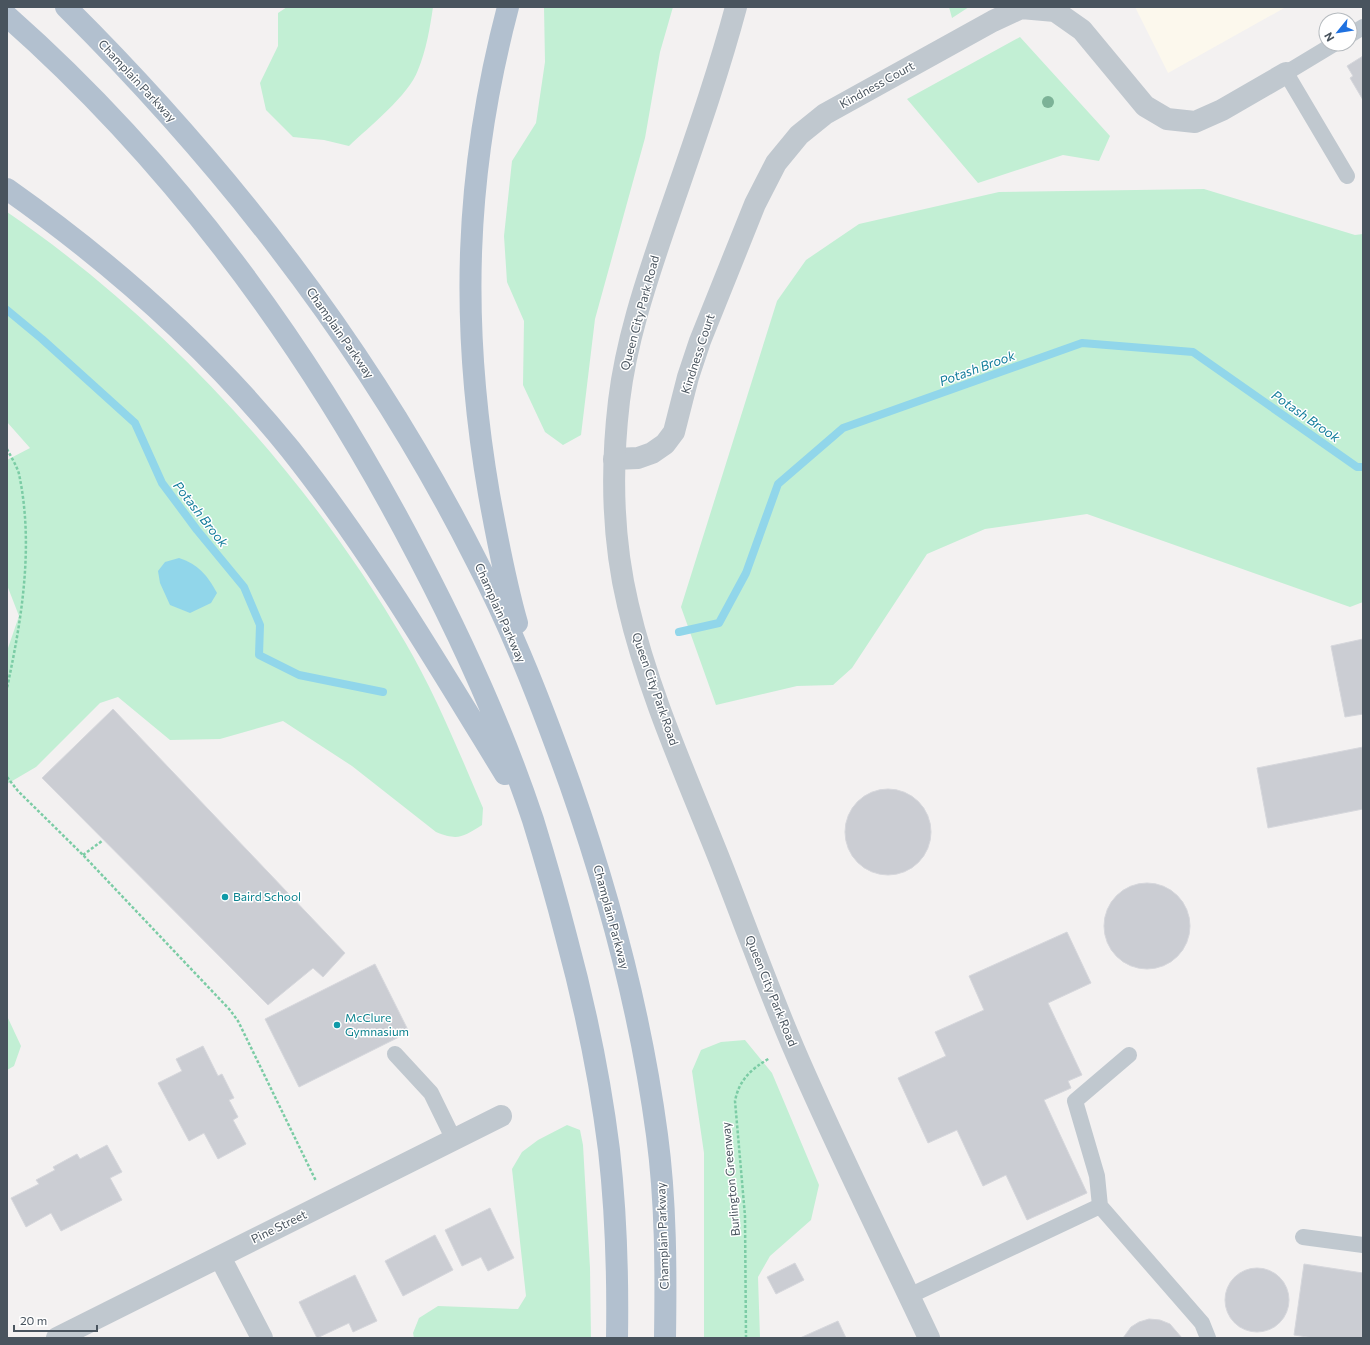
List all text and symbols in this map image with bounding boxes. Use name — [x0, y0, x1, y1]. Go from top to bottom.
north arrow — [1318, 12, 1358, 52]
text: N — [1321, 30, 1337, 44]
street label: Champlain Parkway — [96, 36, 179, 124]
street label: Kindness Court — [837, 58, 916, 110]
street label: Queen City Park Road — [617, 254, 661, 372]
street label: Champlain Parkway — [304, 284, 377, 380]
street label: Kindness Court — [678, 312, 717, 395]
water label: Potash Brook — [937, 347, 1018, 389]
water label: Potash Brook — [1269, 387, 1344, 446]
water label: Potash Brook — [170, 478, 232, 551]
street label: Champlain Parkway — [473, 561, 529, 665]
street label: Queen City Park Road — [630, 630, 682, 747]
street label: Champlain Parkway — [591, 863, 633, 970]
place label: Baird School — [233, 889, 301, 903]
marker: Baird School — [220, 892, 230, 902]
street label: Queen City Park Road — [743, 933, 801, 1048]
place label: McClure Gymnasium — [345, 1010, 409, 1038]
marker: McClure Gymnasium — [332, 1020, 342, 1030]
street label: Burlington Greenway — [718, 1121, 742, 1237]
street label: Champlain Parkway — [653, 1182, 671, 1290]
street label: Pine Street — [249, 1207, 309, 1246]
scale bar — [14, 1307, 97, 1333]
text: 20 m — [20, 1313, 47, 1327]

